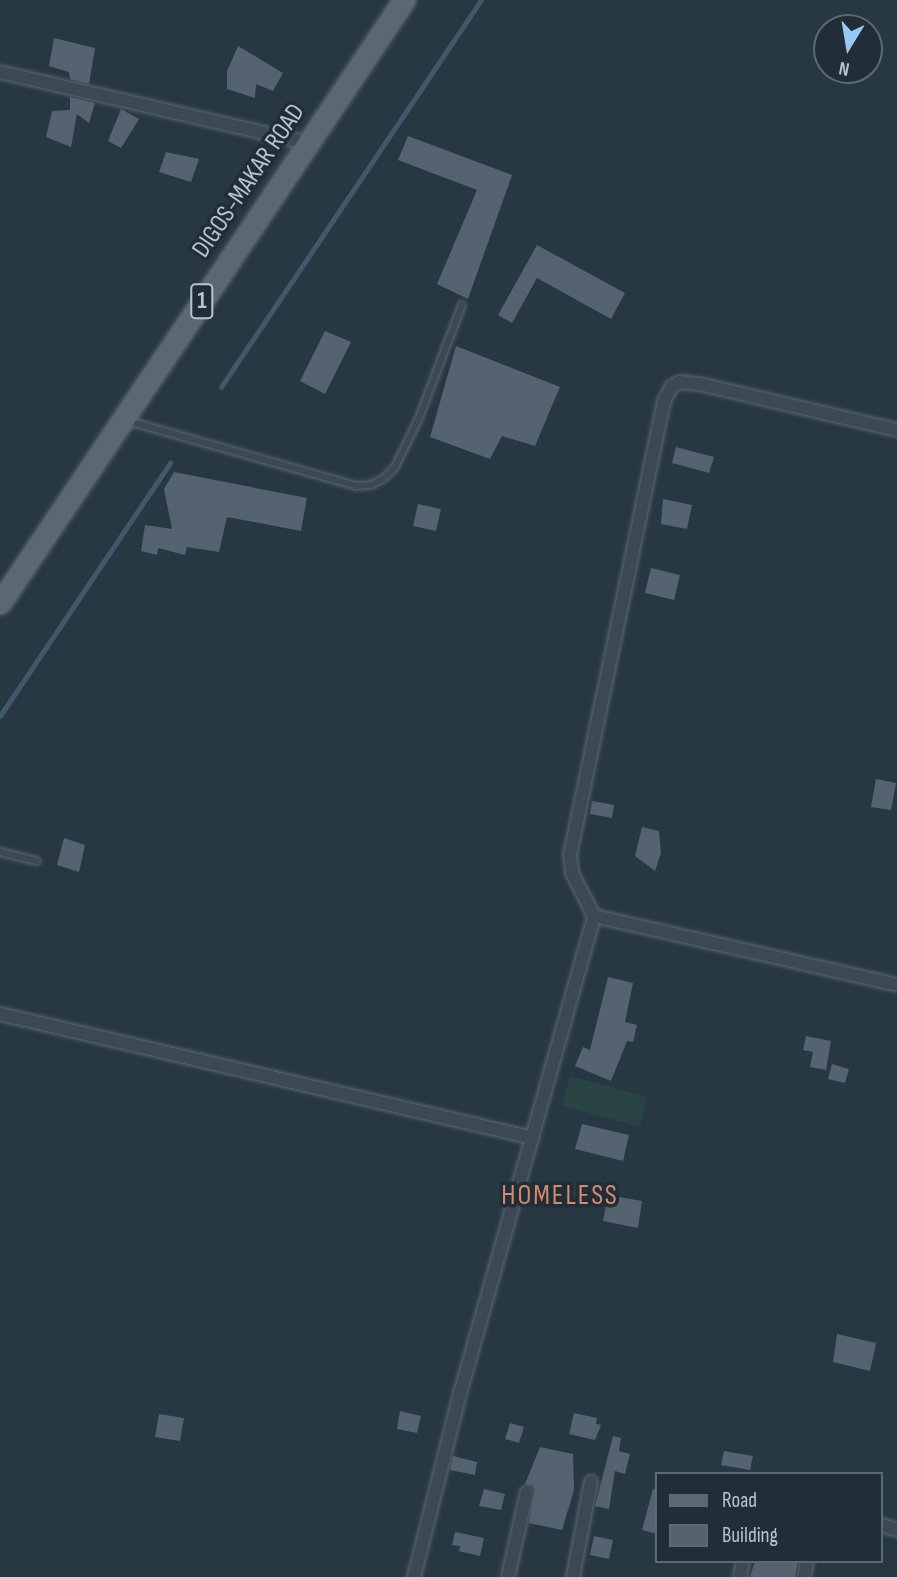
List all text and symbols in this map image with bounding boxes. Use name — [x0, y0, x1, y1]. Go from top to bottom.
north arrow — [813, 14, 883, 84]
text: N — [837, 56, 851, 80]
street label: DIGOS-MAKAR ROAD — [186, 98, 312, 264]
road number: 1 — [190, 280, 214, 322]
district label: HOMELESS — [502, 1179, 618, 1213]
legend — [656, 1472, 883, 1563]
text: Road — [722, 1488, 757, 1513]
text: Building — [722, 1523, 778, 1548]

